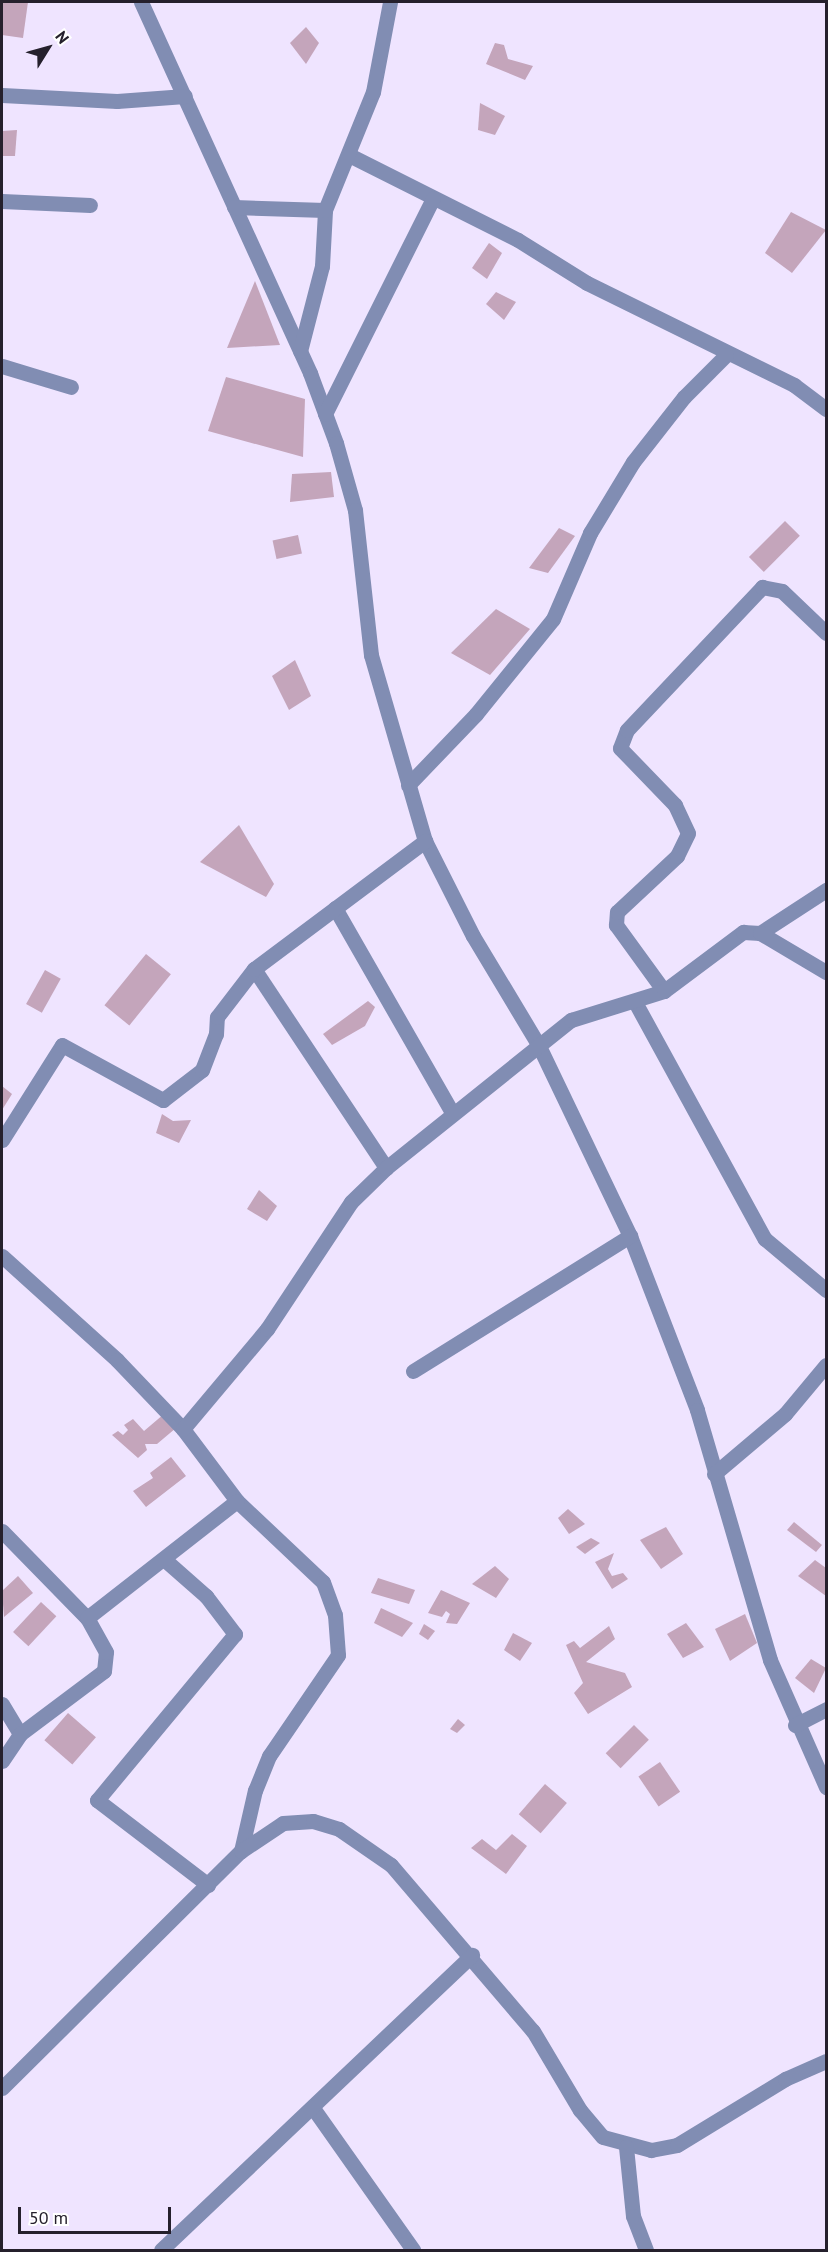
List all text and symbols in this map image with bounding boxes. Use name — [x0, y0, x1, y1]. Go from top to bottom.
north arrow — [18, 18, 78, 78]
text: N — [51, 27, 74, 47]
scale bar — [21, 2195, 174, 2233]
text: 50 m — [29, 2206, 68, 2229]

